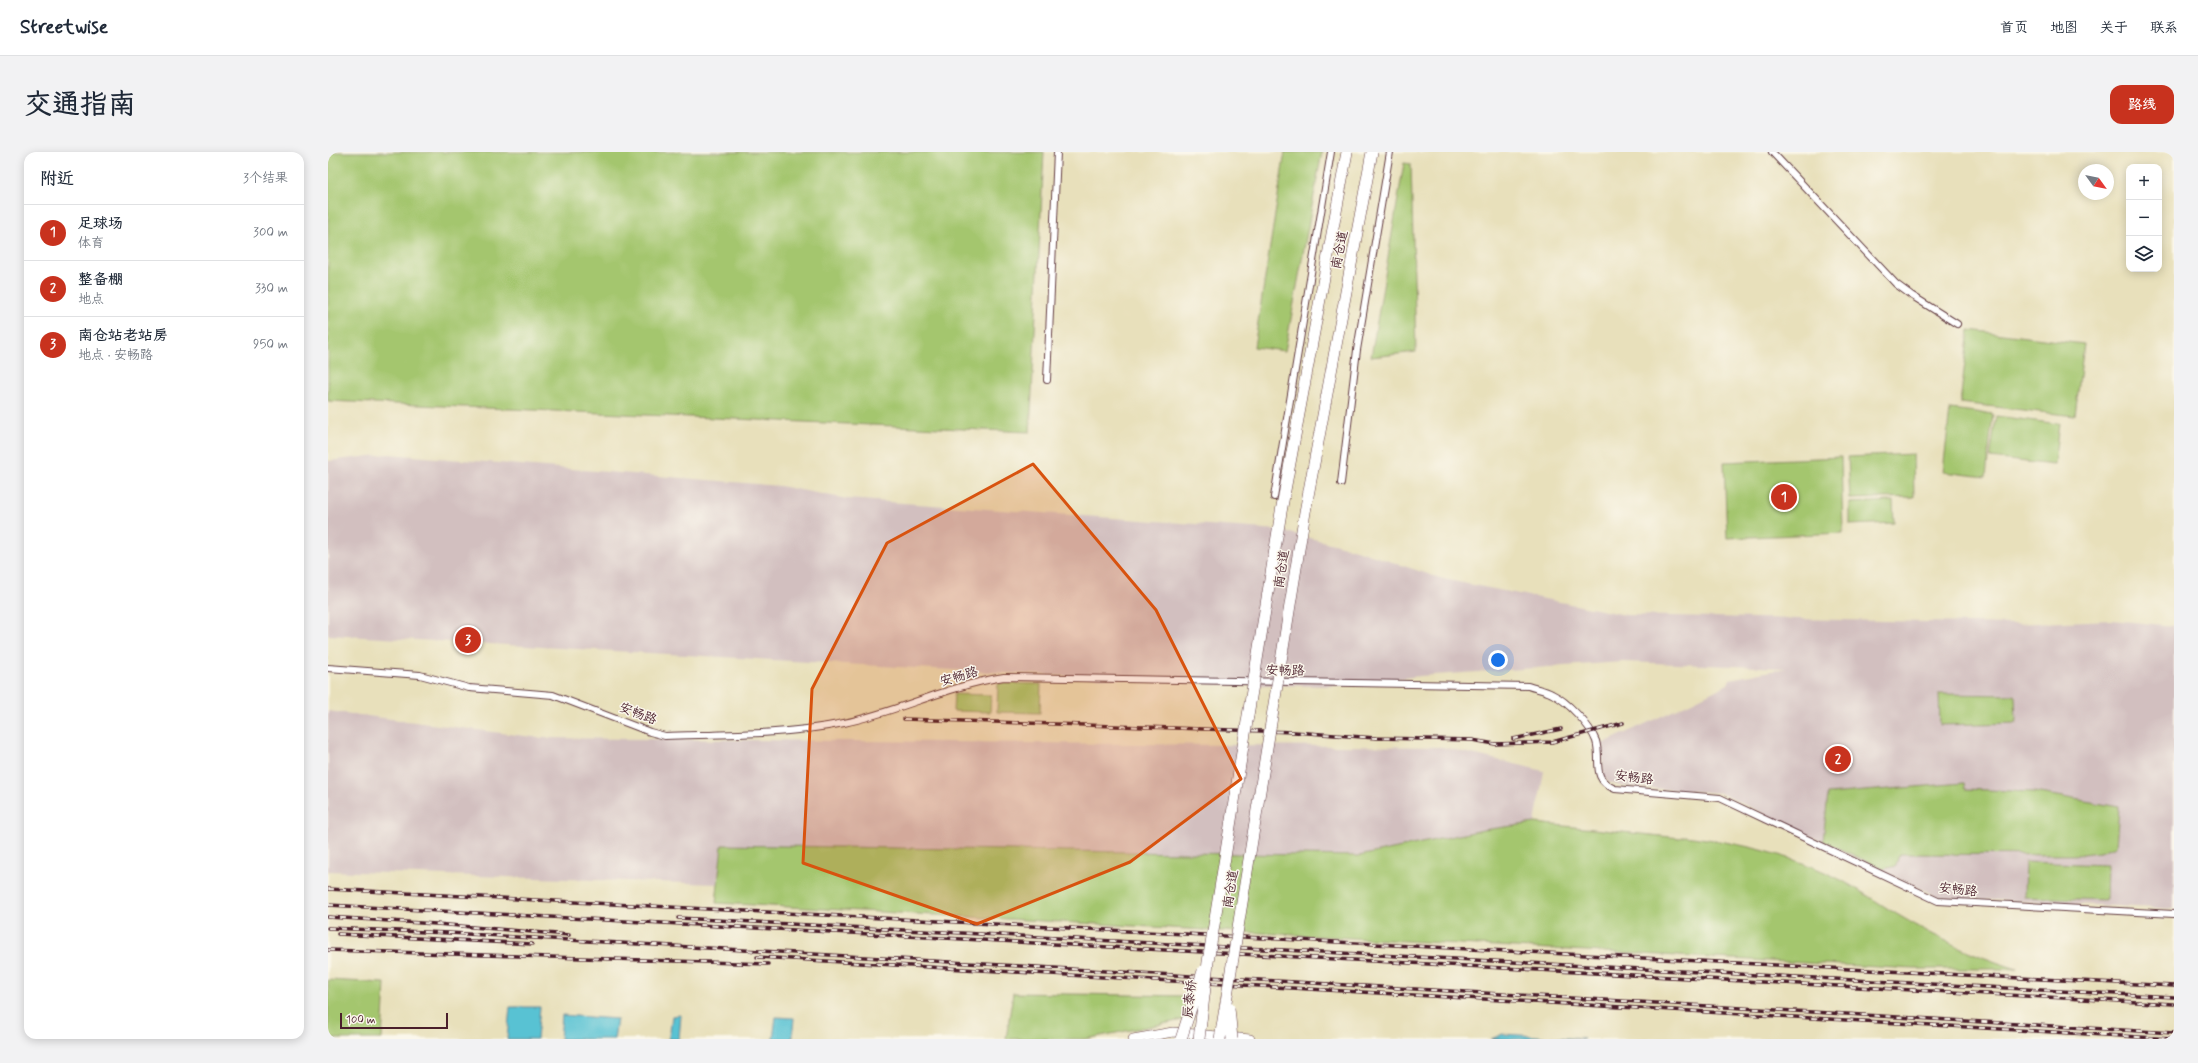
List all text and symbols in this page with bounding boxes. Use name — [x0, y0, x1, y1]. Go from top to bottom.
text: Streetwise — [20, 15, 108, 40]
text: 首页 — [2000, 19, 2028, 37]
text: 地图 — [2050, 19, 2078, 37]
text: 关于 — [2100, 19, 2128, 37]
text: 联系 — [2150, 19, 2178, 37]
button: 路线 — [2110, 85, 2174, 124]
text: 交通指南 — [24, 87, 136, 124]
north arrow — [2078, 164, 2114, 200]
map controls — [2126, 164, 2162, 272]
button: + — [2126, 164, 2162, 200]
text: 附近 — [40, 168, 74, 190]
text: 3个结果 — [243, 170, 288, 187]
button: − — [2126, 200, 2162, 236]
text: 足球场 — [78, 214, 123, 234]
text: 1 — [50, 224, 56, 241]
text: 300 m — [253, 224, 288, 241]
street label: 南仓道 — [1328, 229, 1352, 271]
text: 体育 — [78, 235, 104, 252]
button: layers — [2126, 236, 2162, 272]
text: 整备棚 — [78, 270, 123, 290]
text: 2 — [50, 280, 56, 297]
text: 330 m — [255, 280, 288, 297]
text: 地点 — [78, 291, 104, 308]
text: 南仓站老站房 — [78, 326, 168, 346]
text: 3 — [50, 336, 56, 353]
text: 950 m — [253, 336, 288, 353]
text: 地点 · 安畅路 — [78, 347, 153, 364]
pin: 1 — [1771, 482, 1797, 512]
street label: 南仓道 — [1271, 548, 1293, 590]
pin: 3 — [455, 625, 481, 655]
your location — [1488, 650, 1508, 670]
street label: 安畅路 — [1265, 662, 1305, 680]
street label: 安畅路 — [938, 663, 980, 691]
street label: 安畅路 — [617, 699, 659, 729]
pin: 2 — [1825, 744, 1851, 774]
street label: 安畅路 — [1614, 767, 1654, 789]
street label: 南仓道 — [1220, 868, 1242, 910]
street label: 安畅路 — [1938, 880, 1978, 900]
street label: 辰泰桥 — [1180, 979, 1200, 1019]
scale bar — [340, 1011, 448, 1030]
text: 100 m — [346, 1013, 376, 1027]

